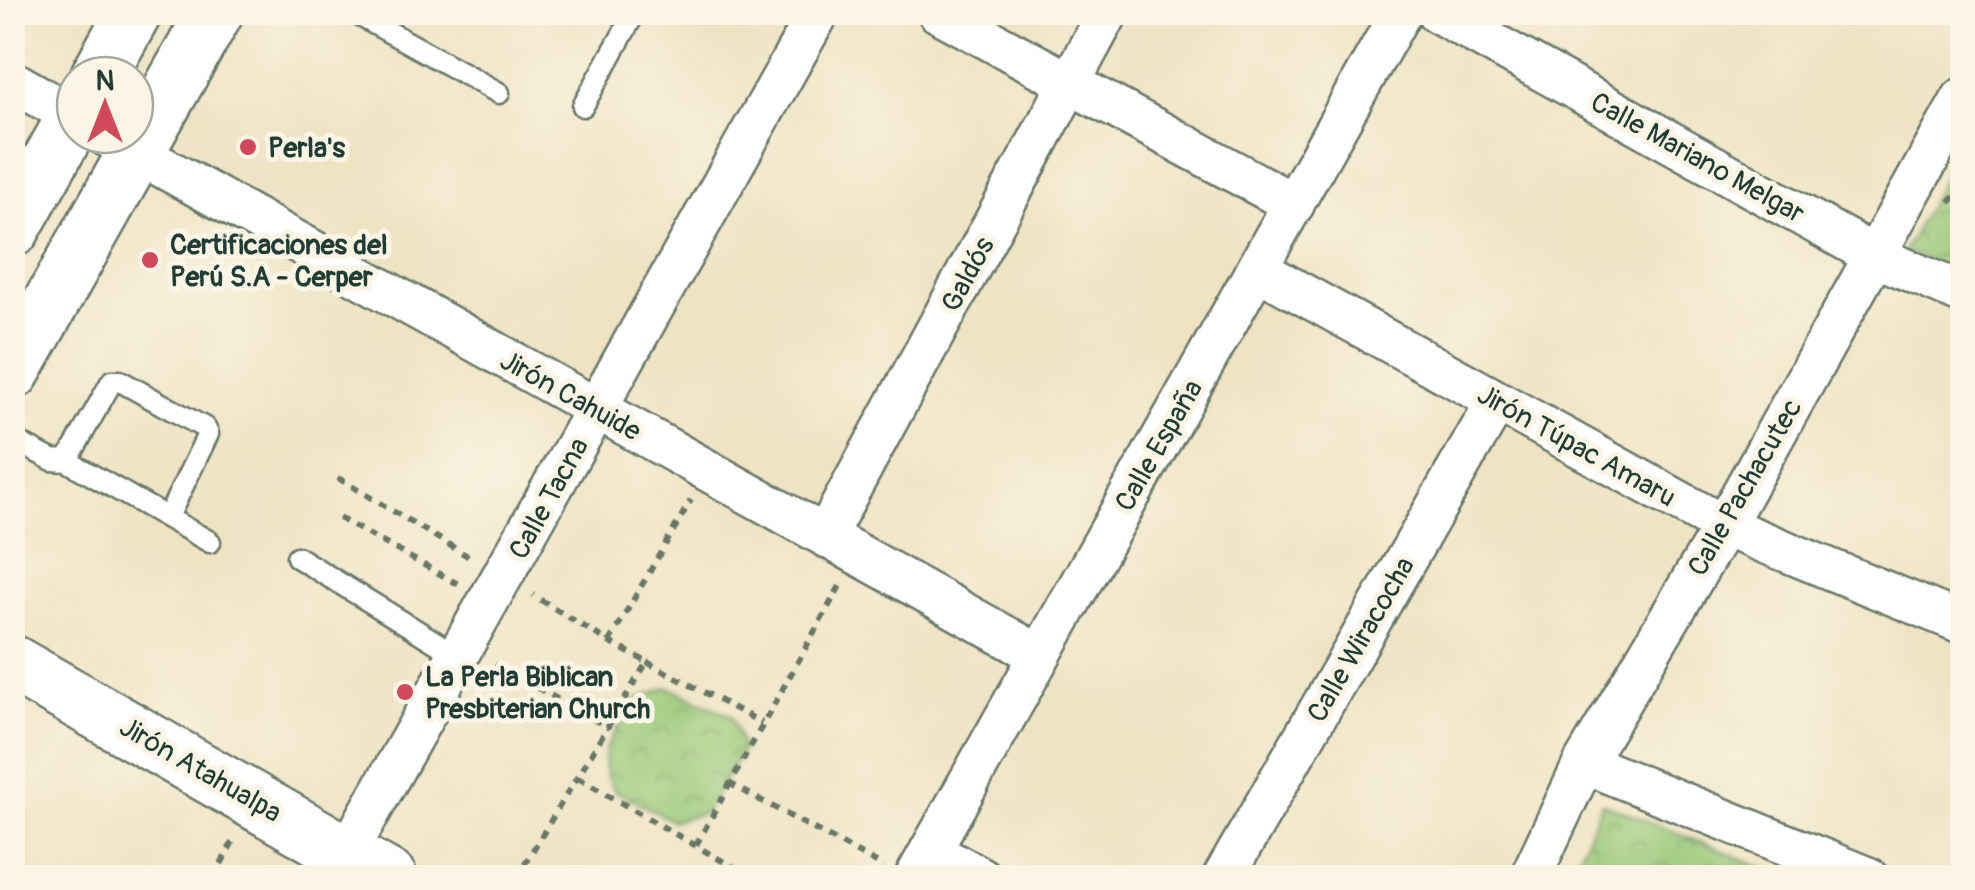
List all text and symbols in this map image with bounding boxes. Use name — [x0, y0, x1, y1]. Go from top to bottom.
north arrow — [55, 55, 155, 155]
text: N — [96, 64, 114, 99]
street label: Calle Mariano Melgar — [1584, 85, 1810, 232]
place label: Perla's — [268, 131, 345, 166]
marker: Perla's — [237, 136, 259, 158]
place label: Certificaciones del Perú S.A - Cerper — [170, 228, 388, 295]
street label: Galdós — [934, 231, 1003, 318]
marker: Certificaciones del Perú S.A - Cerper — [139, 249, 161, 271]
street label: Jirón Cahuide — [494, 343, 647, 450]
street label: Calle España — [1108, 374, 1211, 518]
street label: Jirón Túpac Amaru — [1471, 377, 1682, 515]
street label: Calle Pachacutec — [1680, 393, 1810, 583]
street label: Calle Tacna — [502, 432, 597, 566]
street label: Calle Wiracocha — [1300, 551, 1423, 729]
place label: La Perla Biblican Presbiterian Church — [425, 660, 650, 727]
marker: La Perla Biblican Presbiterian Church — [394, 681, 416, 703]
street label: Jirón Atahualpa — [113, 710, 287, 831]

